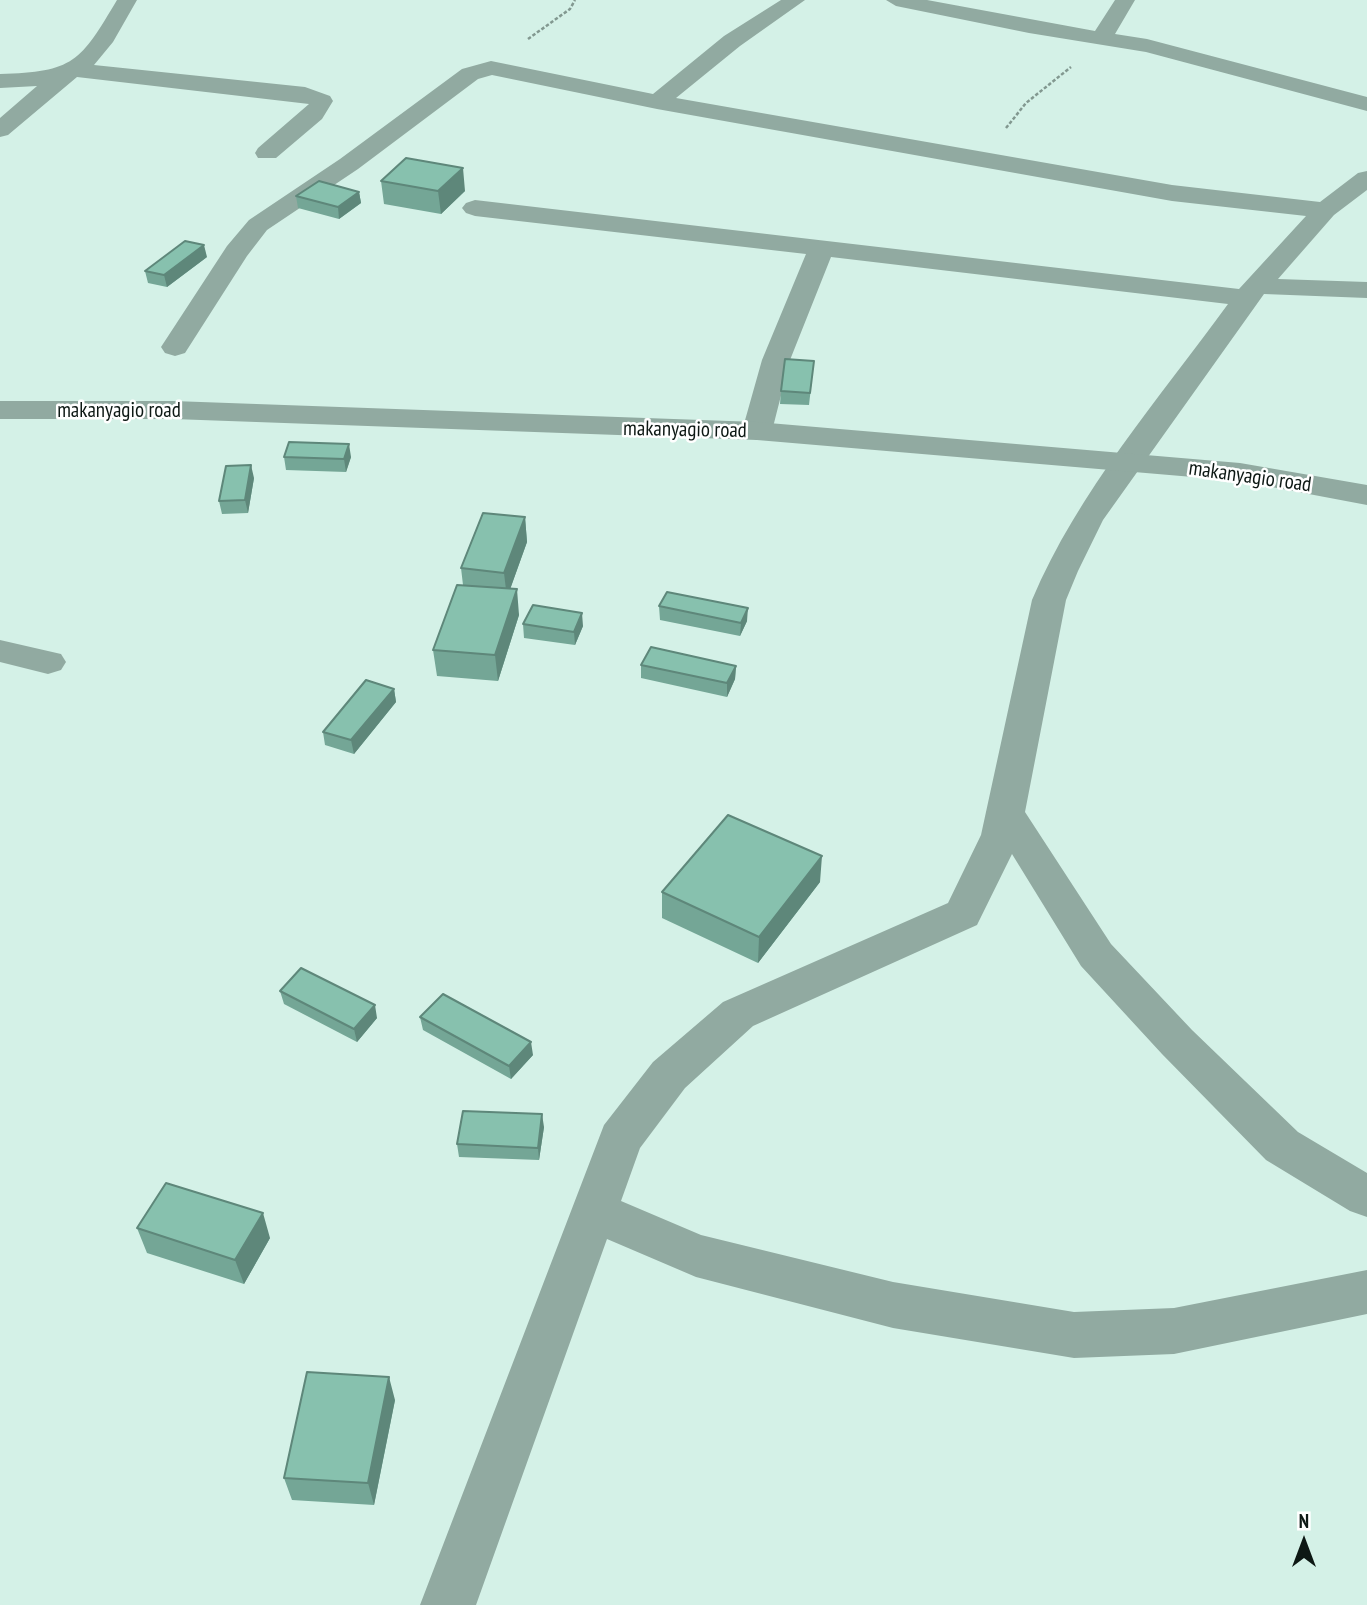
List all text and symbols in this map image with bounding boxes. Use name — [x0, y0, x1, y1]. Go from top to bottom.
street label: makanyagio road — [57, 398, 181, 424]
street label: makanyagio road — [623, 416, 747, 444]
street label: makanyagio road — [1187, 456, 1313, 498]
north arrow — [1269, 1507, 1339, 1577]
text: N — [1299, 1509, 1309, 1533]

